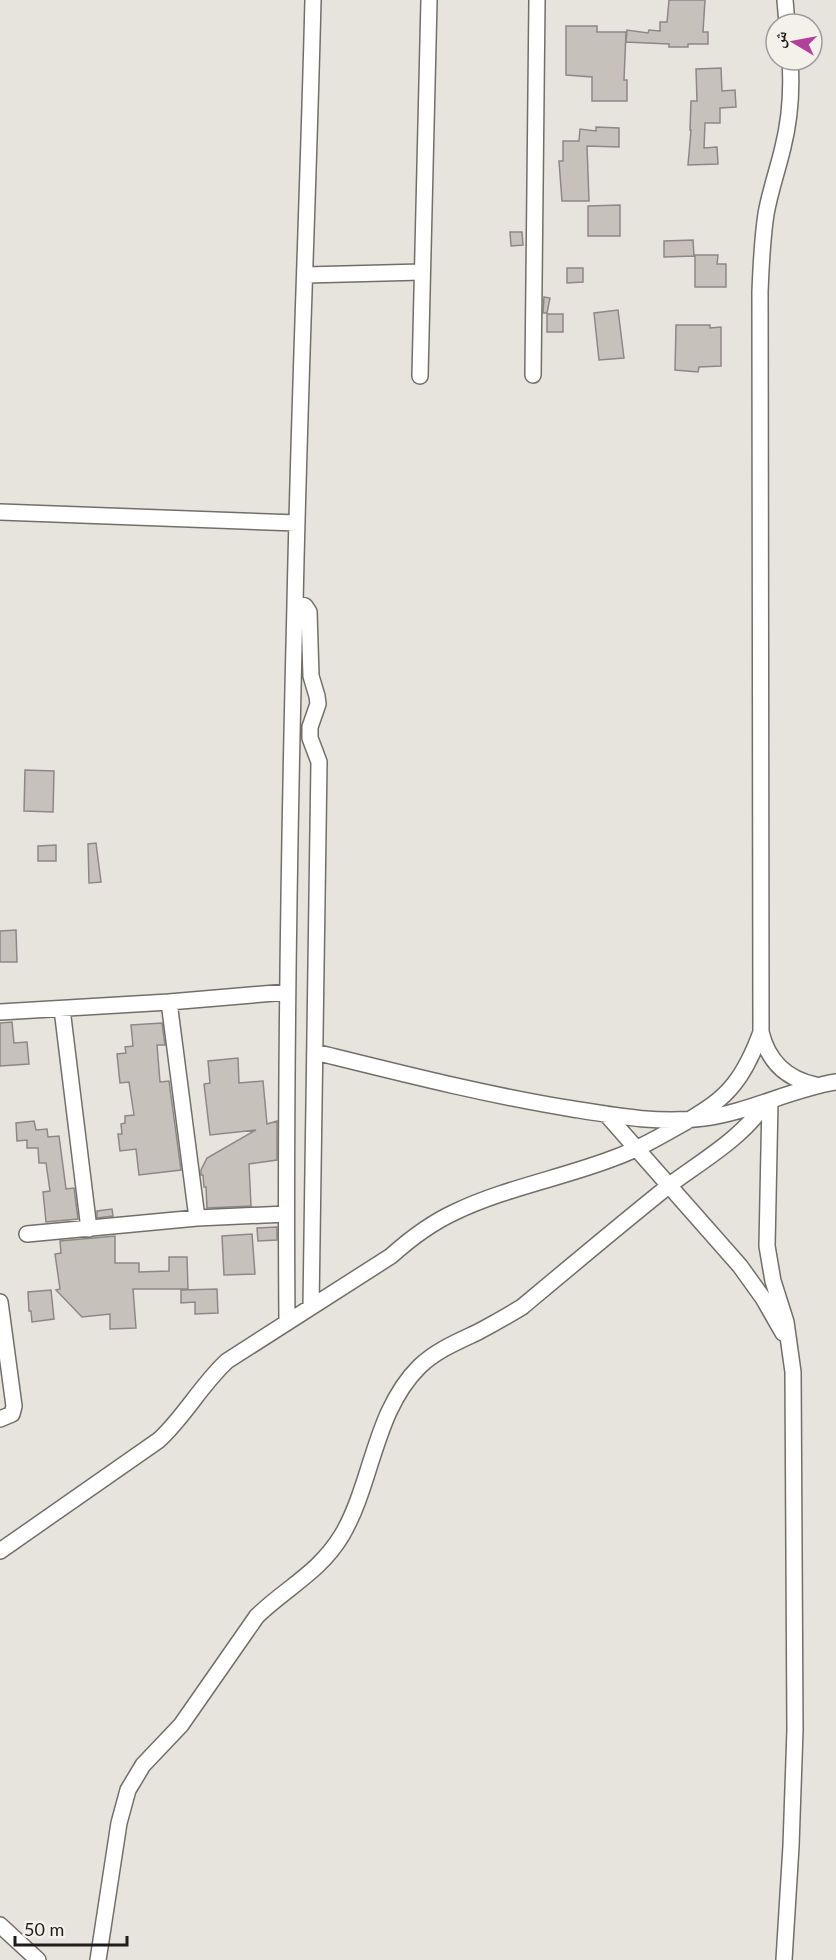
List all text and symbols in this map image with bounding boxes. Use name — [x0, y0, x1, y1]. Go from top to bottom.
north arrow — [764, 12, 824, 72]
text: ش — [768, 29, 791, 49]
scale bar — [15, 1909, 128, 1947]
text: 50 m — [24, 1918, 64, 1940]

